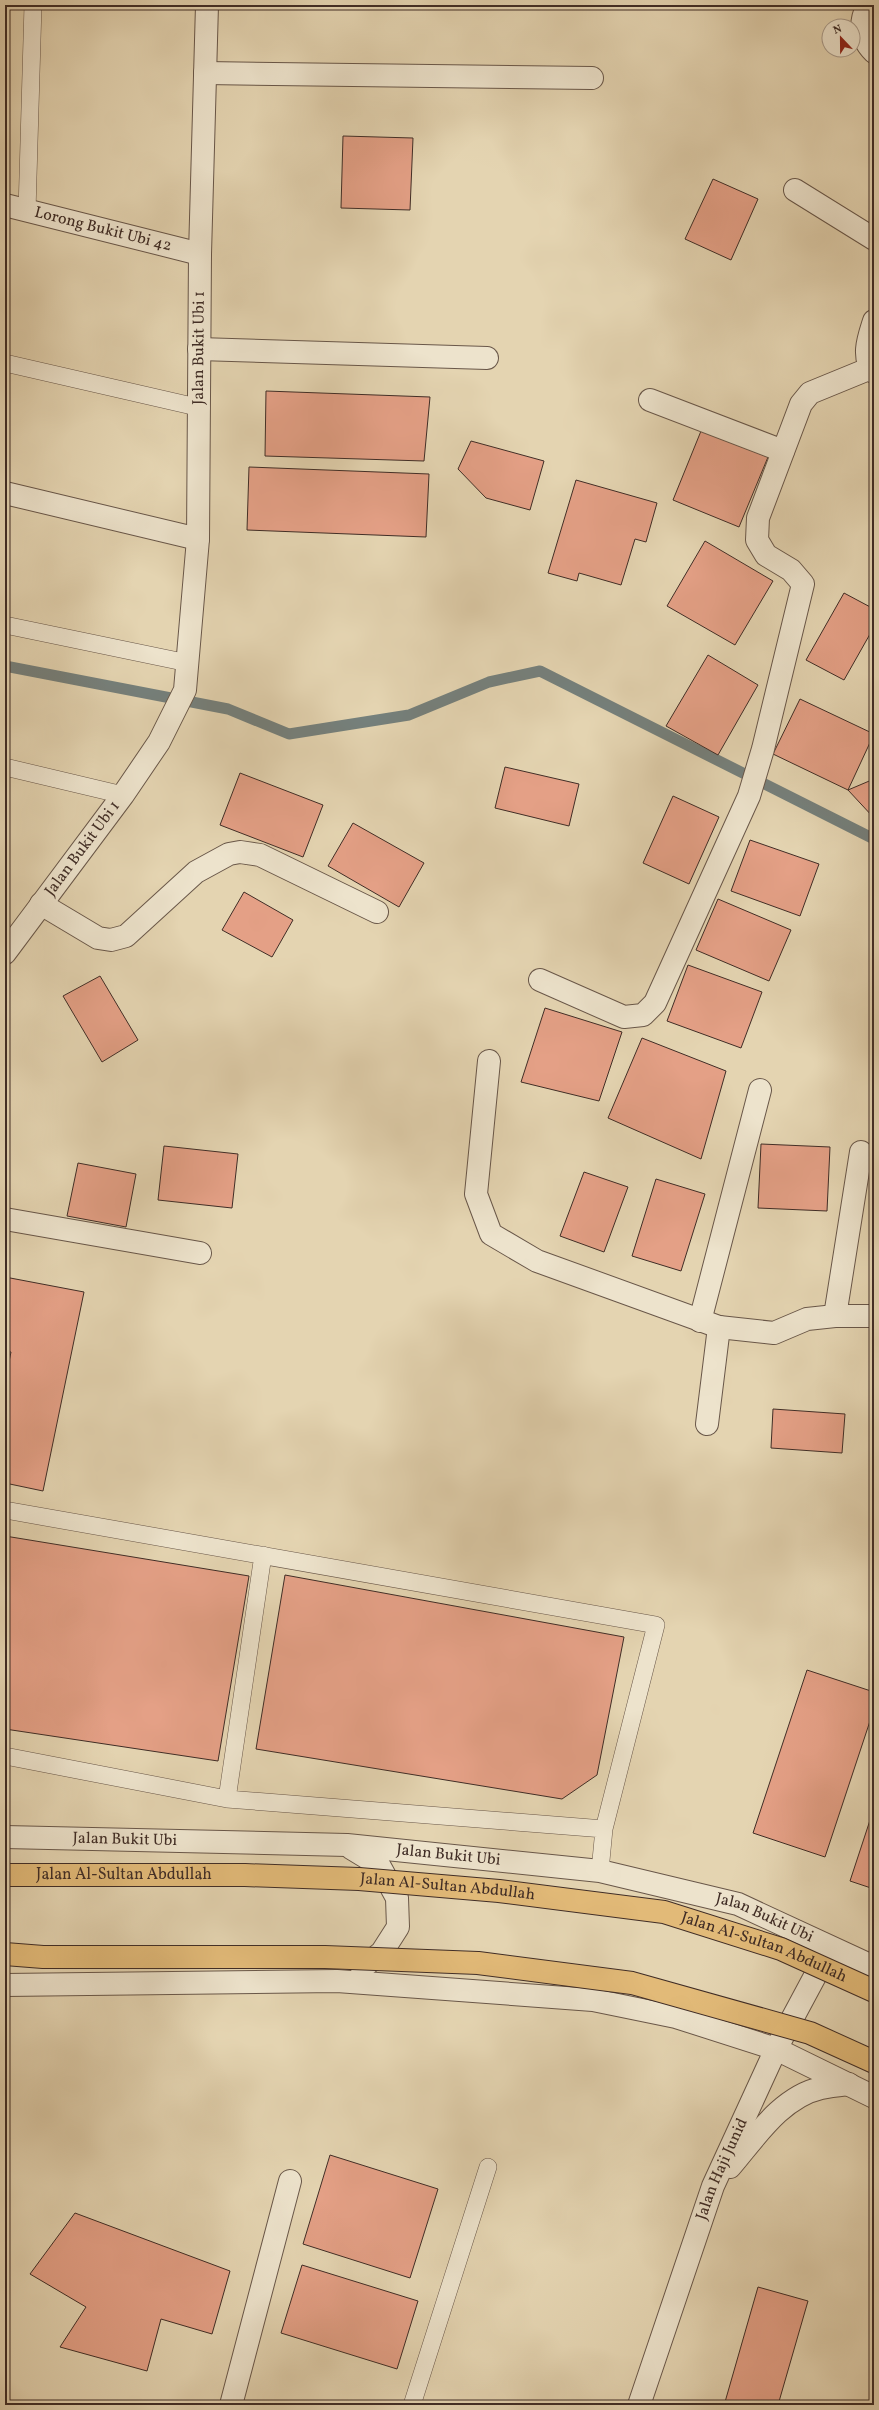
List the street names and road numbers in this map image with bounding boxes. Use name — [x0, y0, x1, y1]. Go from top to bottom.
street label: Lorong Bukit Ubi 42 — [32, 202, 174, 257]
street label: Jalan Bukit Ubi 1 — [188, 291, 211, 405]
street label: Jalan Bukit Ubi 1 — [40, 797, 126, 901]
street label: Jalan Bukit Ubi — [72, 1828, 178, 1852]
street label: Jalan Bukit Ubi — [395, 1839, 502, 1872]
street label: Jalan Al-Sultan Abdullah — [36, 1864, 212, 1886]
street label: Jalan Al-Sultan Abdullah — [359, 1868, 536, 1906]
street label: Jalan Bukit Ubi — [713, 1888, 817, 1949]
street label: Jalan Al-Sultan Abdullah — [678, 1907, 850, 1988]
street label: Jalan Haji Junid — [691, 2115, 754, 2223]

